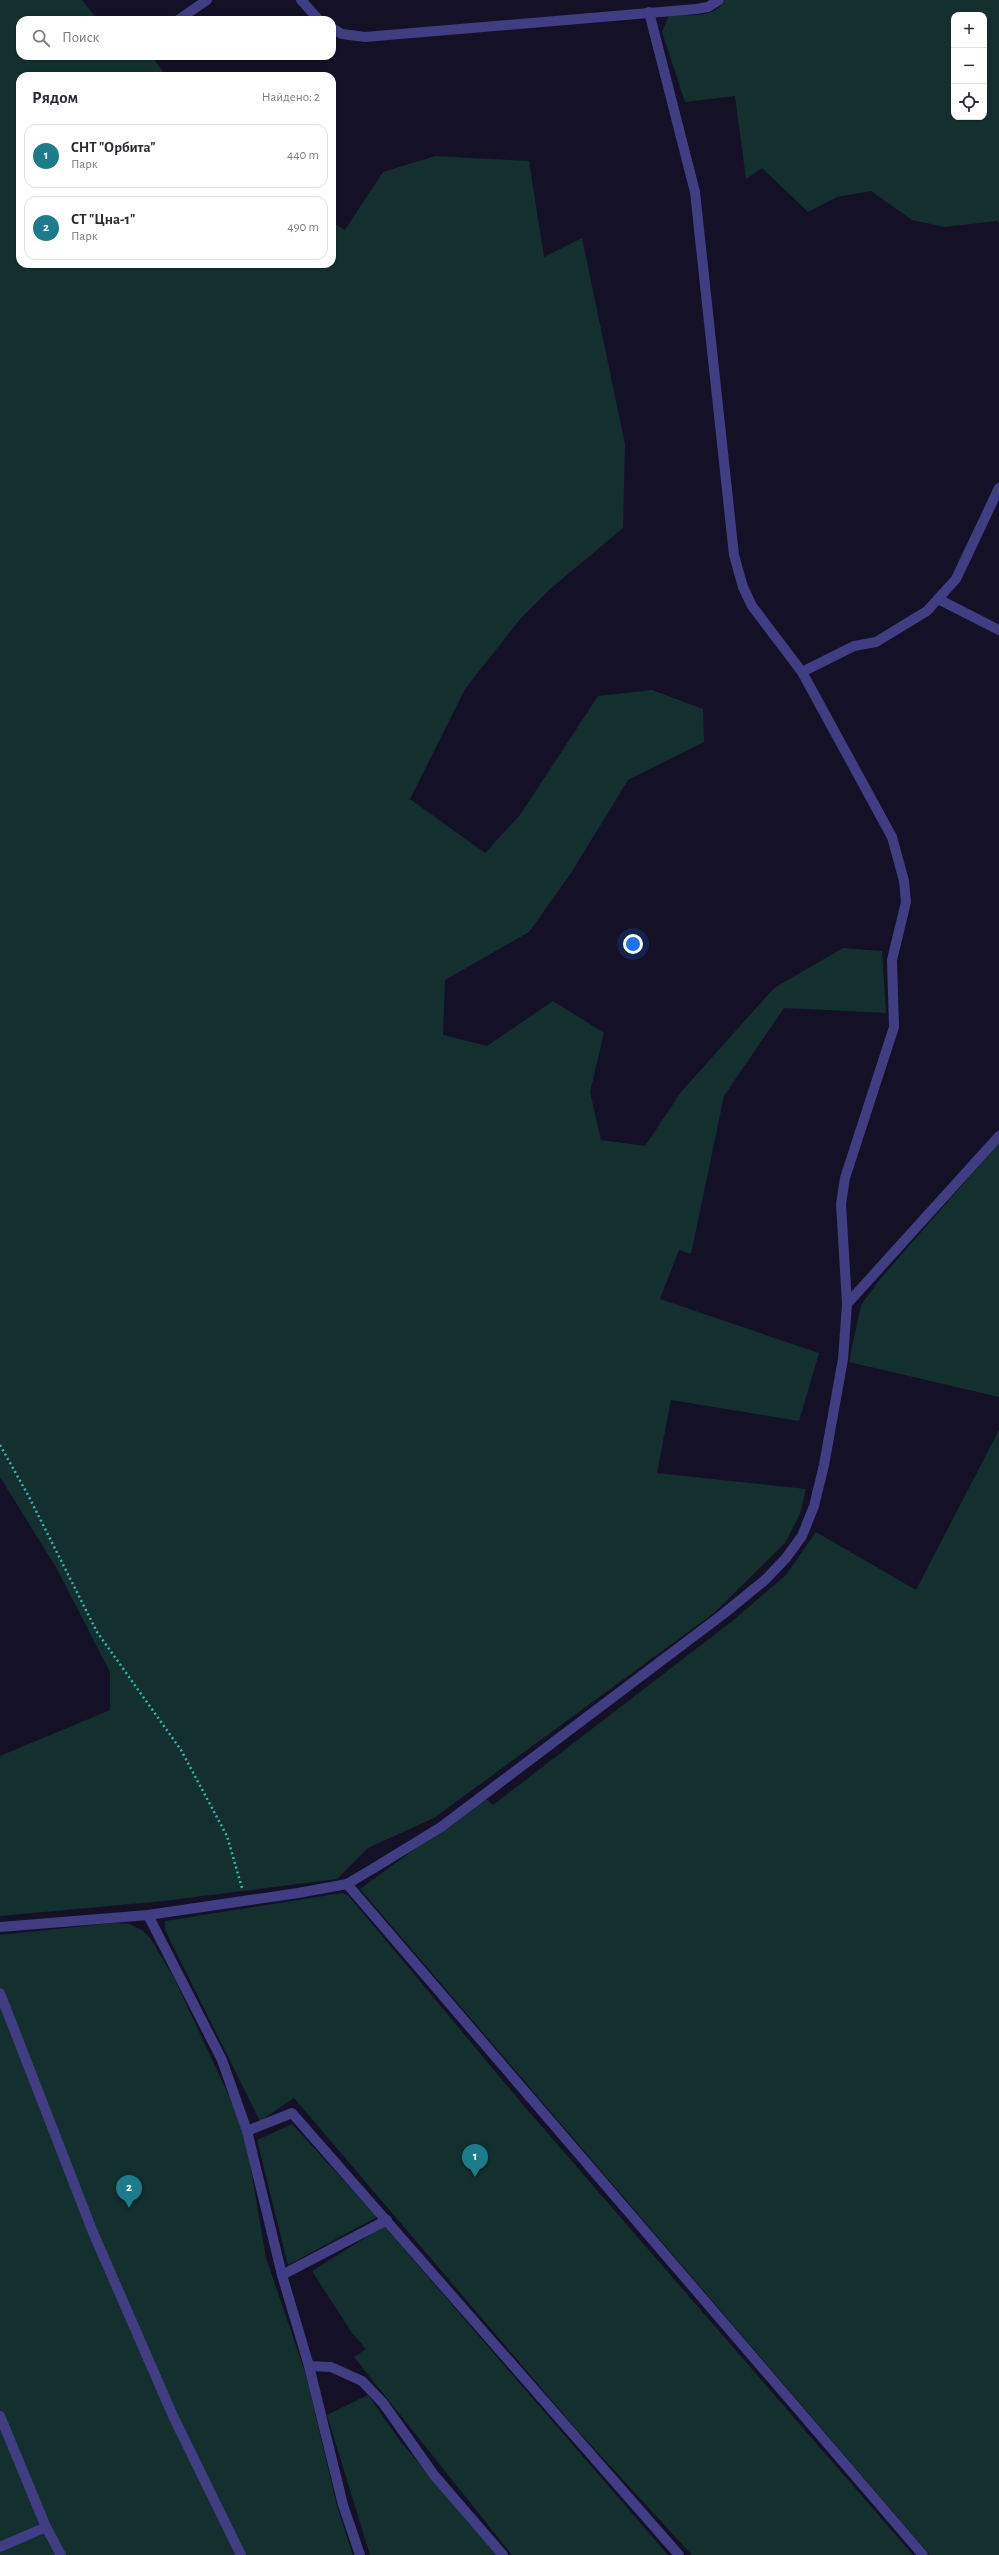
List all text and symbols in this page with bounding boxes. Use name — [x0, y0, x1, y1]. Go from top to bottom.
map controls — [951, 12, 987, 120]
button: + — [951, 12, 987, 48]
search box — [16, 16, 336, 60]
icon: search — [30, 27, 52, 49]
text: Поиск — [62, 30, 100, 45]
button: − — [951, 48, 987, 84]
button: locate — [951, 84, 987, 120]
text: Рядом — [32, 89, 78, 106]
text: Найдено: 2 — [262, 91, 320, 104]
text: CНТ "Орбита" — [71, 140, 155, 155]
text: 1 — [44, 149, 48, 162]
text: 440 m — [287, 149, 319, 162]
text: Парк — [71, 158, 98, 171]
text: СТ "Цна-1" — [71, 212, 135, 227]
text: 2 — [43, 221, 49, 234]
text: 490 m — [287, 221, 319, 234]
text: Парк — [71, 230, 98, 243]
your location — [623, 934, 643, 954]
pin: 1 — [462, 2144, 488, 2177]
pin: 2 — [116, 2175, 142, 2208]

